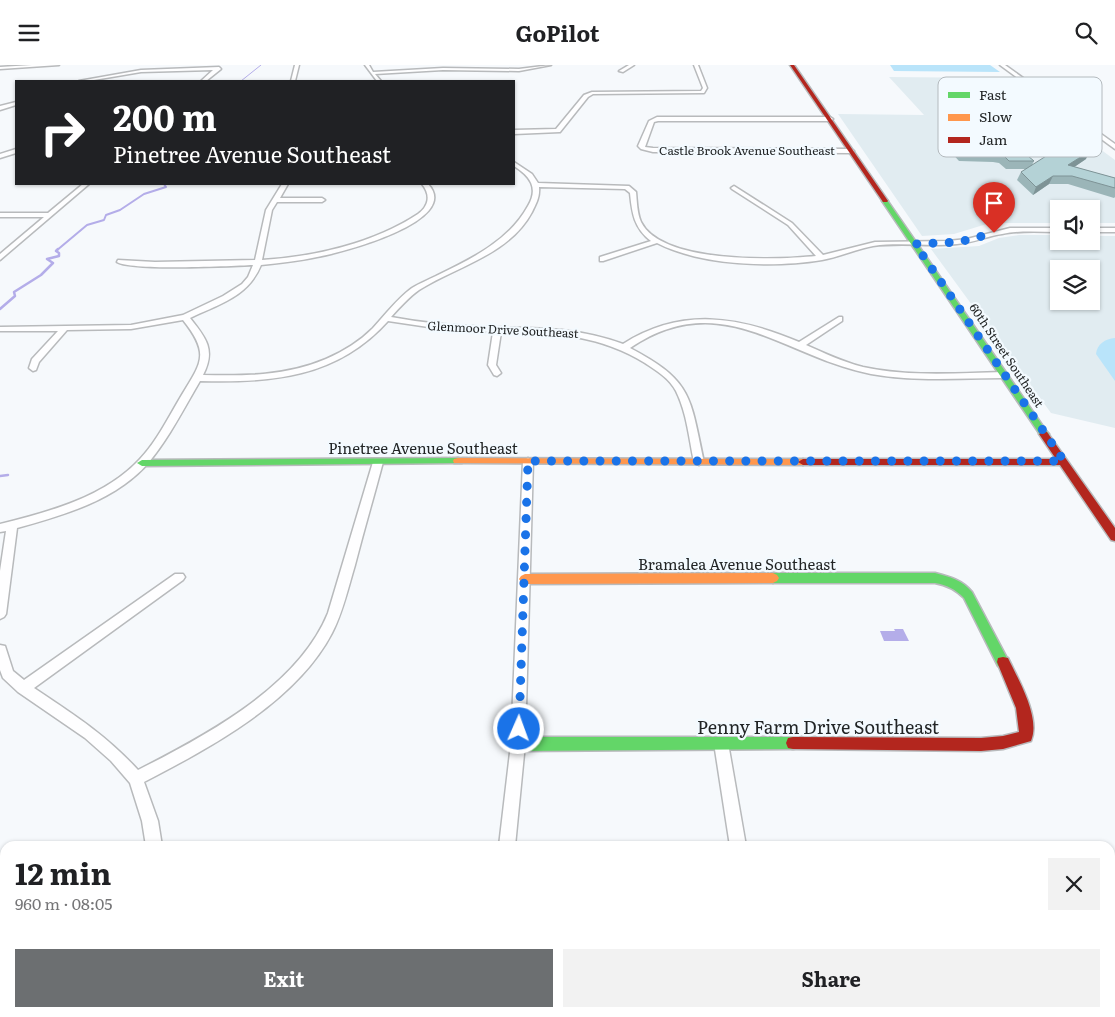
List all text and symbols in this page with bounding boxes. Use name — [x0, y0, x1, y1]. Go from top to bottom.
text: GoPilot — [515, 16, 600, 49]
icon: menu — [15, 19, 43, 47]
icon: search — [1072, 19, 1100, 47]
legend — [938, 77, 1102, 157]
text: Fast — [979, 84, 1007, 104]
text: 200 m — [113, 90, 217, 142]
icon: right — [30, 100, 95, 165]
text: Slow — [979, 106, 1012, 126]
text: Jam — [979, 129, 1008, 149]
text: Pinetree Avenue Southeast — [113, 137, 391, 170]
street label: Castle Brook Avenue Southeast — [659, 141, 835, 159]
pin — [973, 182, 1015, 233]
icon: arrive — [980, 189, 1008, 217]
map controls — [1050, 200, 1100, 310]
button: sound — [1050, 200, 1100, 250]
button: layers — [1050, 260, 1100, 310]
street label: 60th Street Southeast — [965, 299, 1049, 411]
street label: Glenmoor Drive Southeast — [427, 316, 579, 342]
street label: Pinetree Avenue Southeast — [328, 436, 518, 459]
street label: Bramalea Avenue Southeast — [638, 552, 836, 575]
position arrow — [492, 702, 544, 754]
street label: Penny Farm Drive Southeast — [697, 713, 940, 740]
text: 12 min — [15, 850, 111, 894]
button: close — [1048, 858, 1100, 910]
text: 960 m · 08:05 — [15, 891, 112, 915]
button: Exit — [15, 949, 553, 1007]
button: Share — [563, 949, 1100, 1007]

